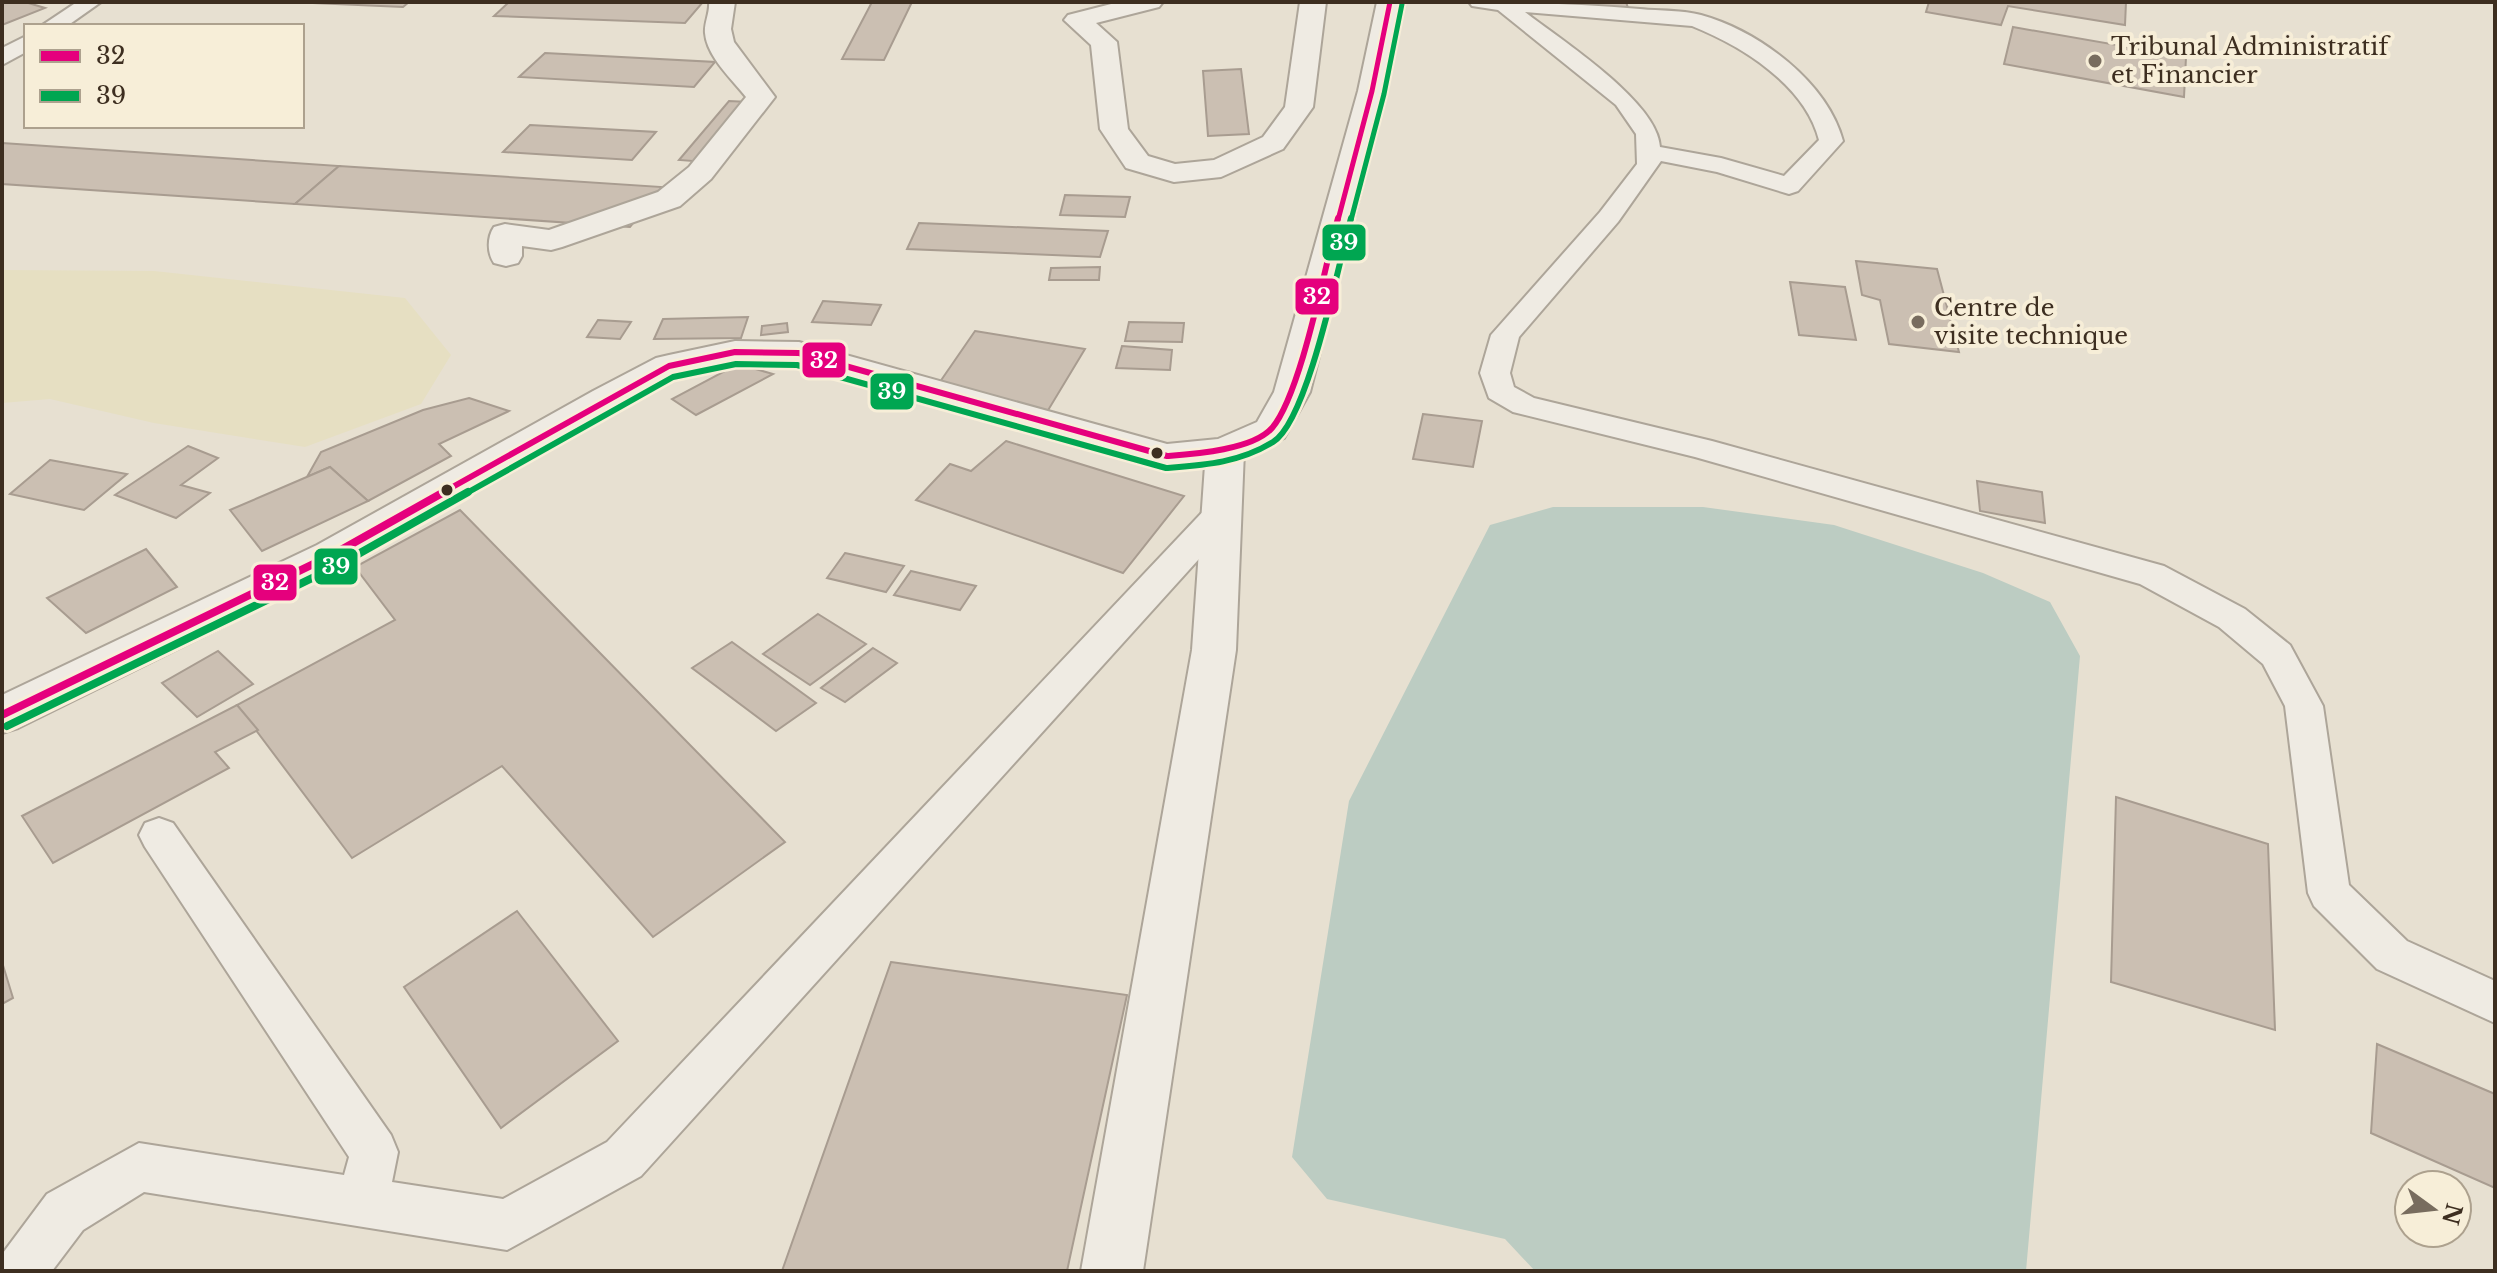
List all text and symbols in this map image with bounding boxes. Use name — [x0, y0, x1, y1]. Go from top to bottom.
legend — [24, 24, 304, 128]
place label: Tribunal Administratif et Financier — [2111, 32, 2391, 89]
text: 32 — [96, 41, 126, 70]
marker: Tribunal Administratif et Financier — [2086, 52, 2104, 70]
text: 39 — [96, 81, 126, 110]
line badge: 39 — [1321, 223, 1367, 262]
text: 39 — [1330, 229, 1358, 256]
line badge: 32 — [1294, 277, 1340, 316]
text: 32 — [1303, 283, 1331, 310]
place label: Centre de visite technique — [1934, 293, 2128, 350]
marker: Centre de visite technique — [1909, 313, 1927, 331]
line badge: 32 — [801, 341, 847, 379]
text: 32 — [810, 347, 838, 374]
line badge: 39 — [869, 372, 915, 411]
text: 39 — [878, 378, 906, 405]
unlabelled marker — [1149, 445, 1165, 461]
unlabelled marker — [439, 482, 455, 498]
line badge: 39 — [313, 547, 359, 586]
text: 39 — [322, 553, 350, 580]
line badge: 32 — [252, 563, 298, 602]
text: 32 — [261, 569, 289, 596]
north arrow — [2393, 1169, 2473, 1249]
text: N — [2436, 1201, 2468, 1228]

